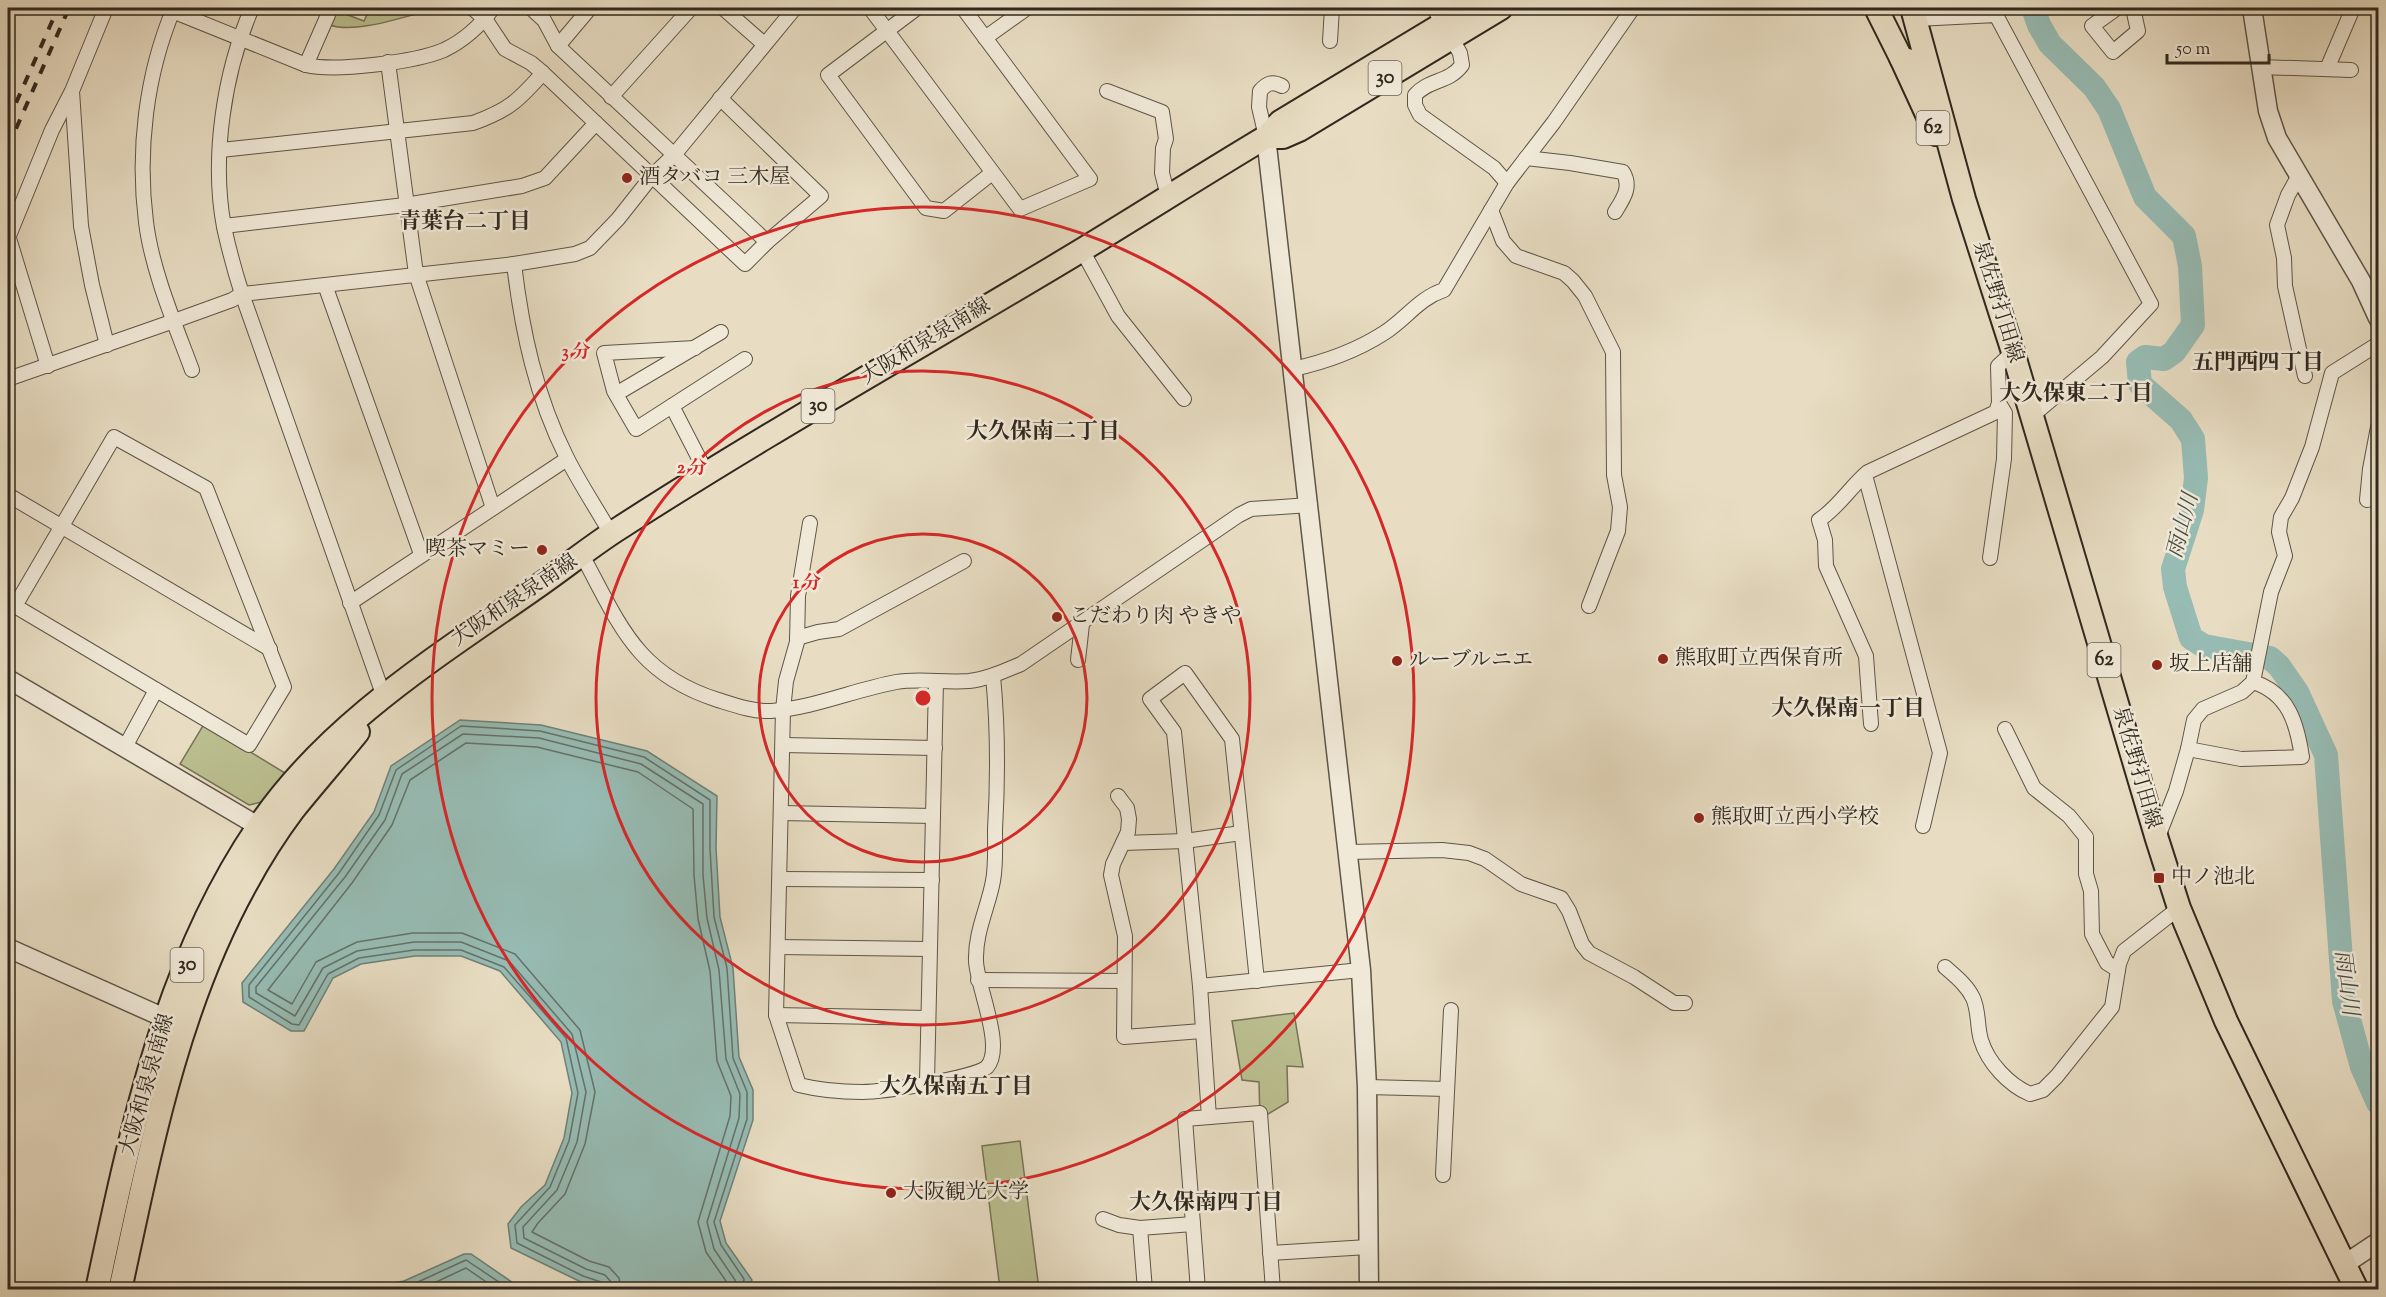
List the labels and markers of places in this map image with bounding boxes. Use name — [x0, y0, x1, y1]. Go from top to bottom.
place label: 酒タバコ 三木屋 — [639, 163, 790, 193]
marker: 酒タバコ 三木屋 — [620, 171, 634, 185]
place label: 喫茶マミー — [425, 535, 530, 565]
marker: 喫茶マミー — [535, 543, 549, 557]
place label: こだわり肉 やきや — [1069, 602, 1241, 632]
marker: こだわり肉 やきや — [1050, 610, 1064, 624]
place label: 熊取町立西保育所 — [1675, 644, 1843, 674]
place label: ルーブルニエ — [1409, 646, 1533, 676]
place label: 坂上店舗 — [2169, 650, 2253, 680]
marker: 熊取町立西保育所 — [1656, 652, 1670, 666]
marker: ルーブルニエ — [1390, 654, 1404, 668]
marker: 坂上店舗 — [2150, 658, 2164, 672]
centre of rings — [913, 688, 933, 708]
place label: 熊取町立西小学校 — [1711, 803, 1879, 833]
marker: 熊取町立西小学校 — [1692, 811, 1706, 825]
place label: 中ノ池北 — [2171, 863, 2255, 893]
marker: 中ノ池北 — [2152, 871, 2166, 885]
place label: 大阪観光大学 — [903, 1178, 1029, 1208]
marker: 大阪観光大学 — [884, 1186, 898, 1200]

